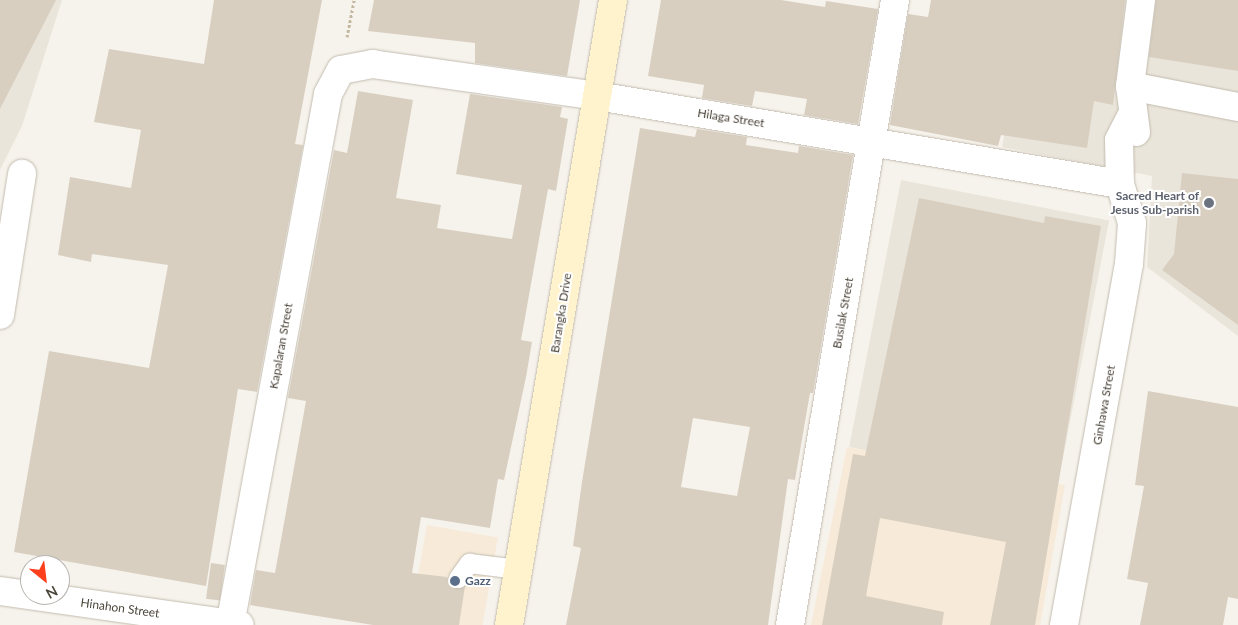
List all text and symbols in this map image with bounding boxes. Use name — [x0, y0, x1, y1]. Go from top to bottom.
street label: Hilaga Street — [696, 106, 766, 130]
place label: Sacred Heart of Jesus Sub-parish — [1110, 189, 1199, 217]
marker: Sacred Heart of Jesus Sub-parish — [1203, 197, 1215, 209]
street label: Barangka Drive — [548, 272, 574, 354]
street label: Busilak Street — [830, 276, 856, 350]
street label: Kapalaran Street — [266, 302, 296, 390]
street label: Ginhawa Street — [1090, 364, 1118, 446]
north arrow — [20, 555, 70, 605]
place label: Gazz — [465, 574, 491, 588]
marker: Gazz — [449, 575, 461, 587]
text: N — [43, 583, 61, 603]
street label: Hinahon Street — [80, 595, 160, 621]

